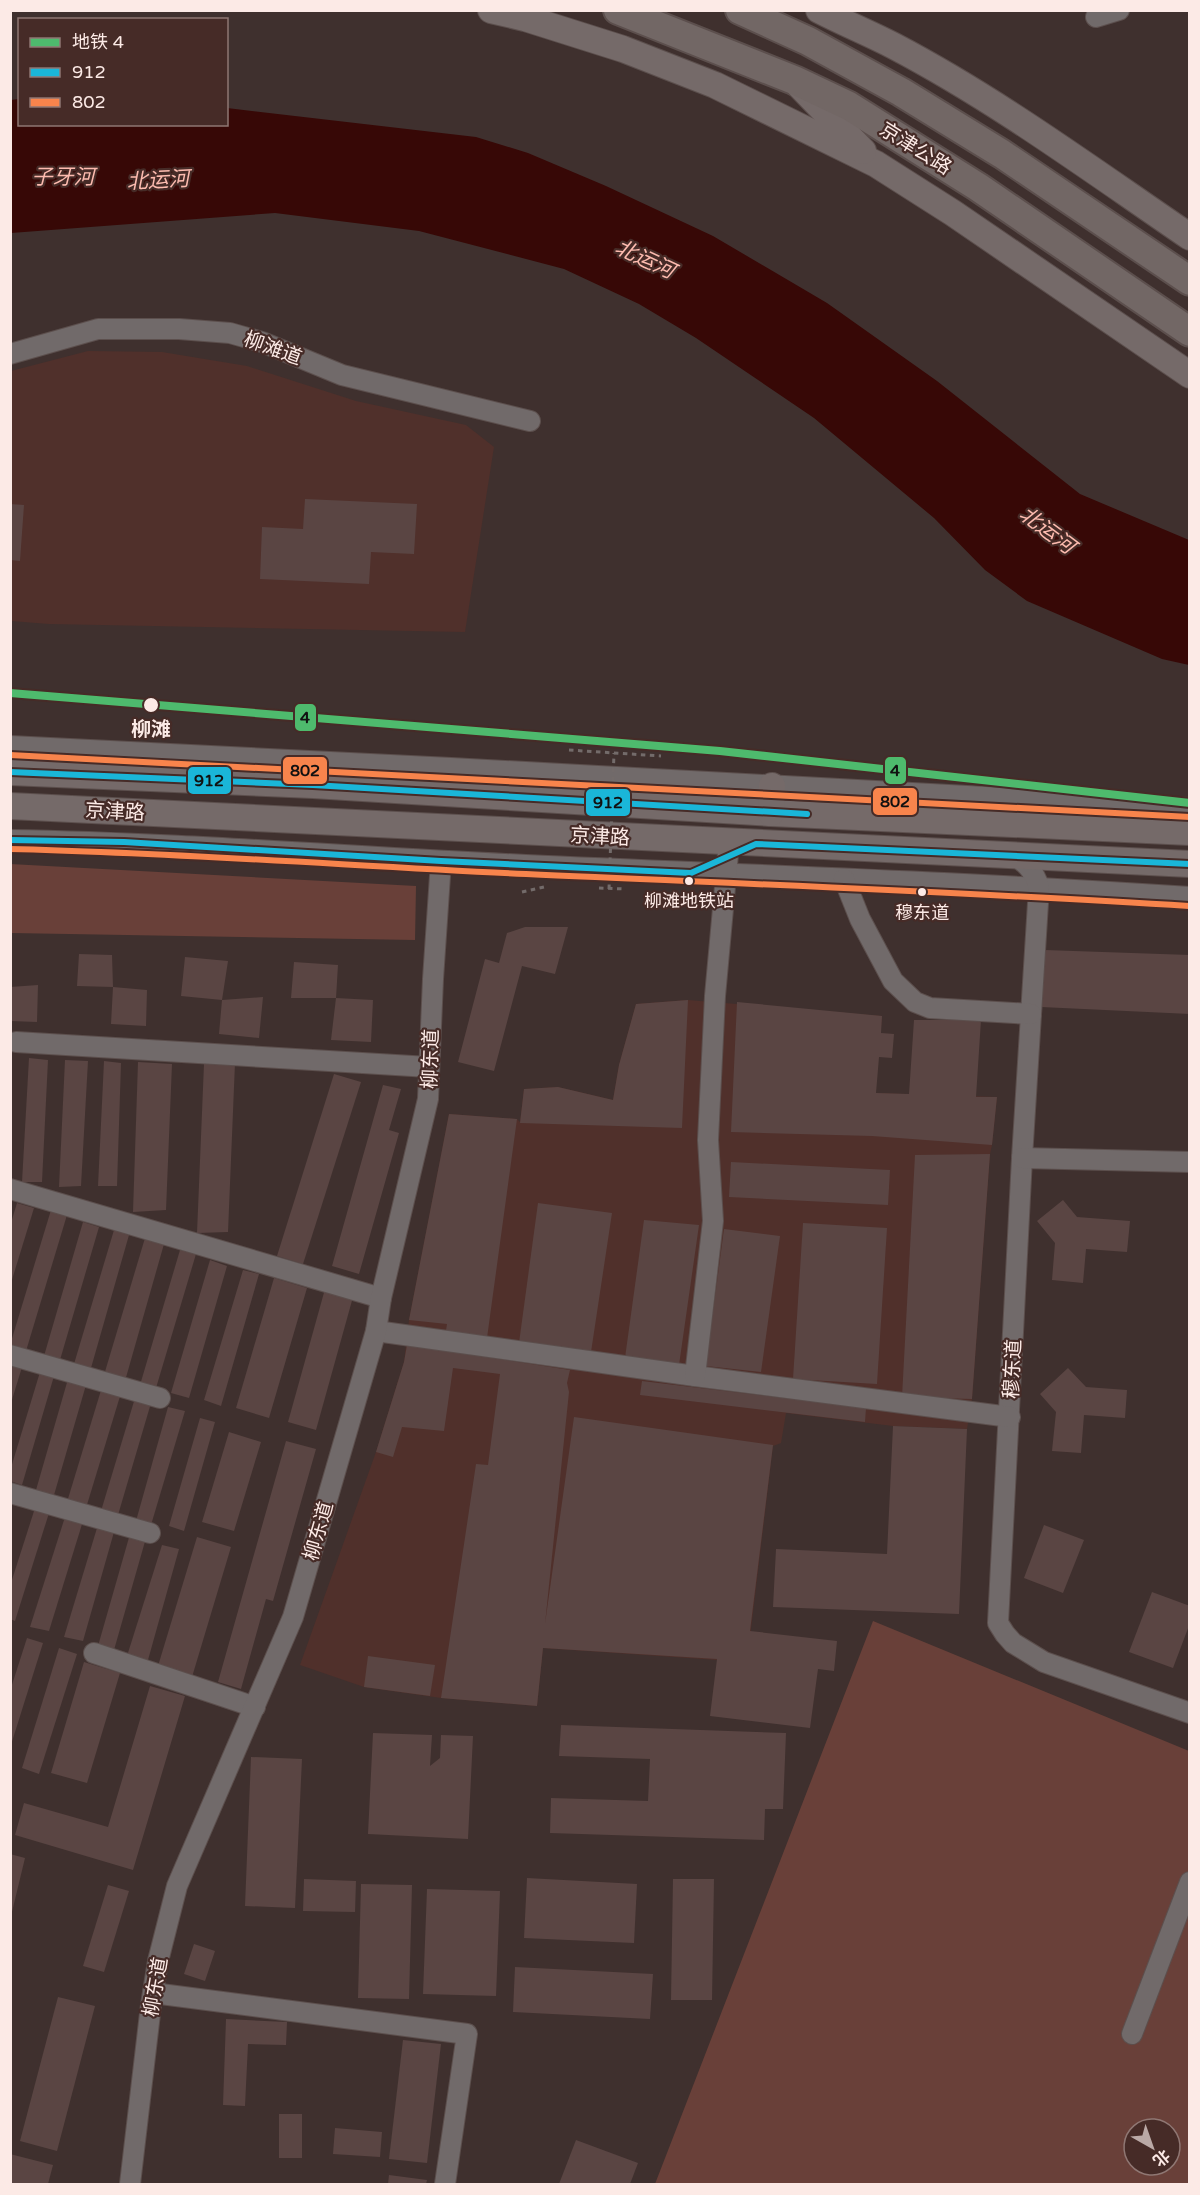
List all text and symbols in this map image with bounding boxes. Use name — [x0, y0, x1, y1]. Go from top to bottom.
legend — [18, 18, 228, 126]
text: 地铁 4 — [72, 31, 124, 53]
text: 912 — [72, 61, 106, 83]
text: 802 — [72, 91, 106, 113]
street label: 京津公路 — [875, 117, 956, 180]
water label: 子牙河 — [32, 165, 98, 190]
water label: 北运河 — [126, 166, 194, 195]
water label: 北运河 — [611, 235, 682, 286]
street label: 柳滩道 — [240, 327, 305, 370]
water label: 北运河 — [1014, 501, 1083, 562]
marker: 柳滩 — [142, 696, 160, 714]
line badge: 4 — [294, 703, 317, 732]
text: 4 — [300, 708, 310, 728]
place label: 柳滩 — [131, 718, 171, 742]
line badge: 802 — [282, 756, 328, 785]
line badge: 4 — [884, 756, 907, 785]
text: 802 — [290, 761, 320, 781]
text: 4 — [890, 761, 900, 781]
line badge: 912 — [187, 766, 232, 795]
text: 912 — [194, 771, 224, 791]
line badge: 802 — [872, 787, 918, 816]
line badge: 912 — [585, 788, 631, 817]
text: 802 — [880, 792, 910, 812]
text: 912 — [593, 793, 623, 813]
street label: 京津路 — [84, 798, 146, 826]
street label: 京津路 — [569, 823, 631, 851]
marker: 柳滩地铁站 — [683, 875, 695, 887]
marker: 穆东道 — [916, 886, 928, 898]
place label: 柳滩地铁站 — [644, 890, 734, 912]
place label: 穆东道 — [895, 902, 949, 924]
street label: 柳东道 — [418, 1029, 444, 1089]
street label: 穆东道 — [999, 1338, 1027, 1400]
street label: 柳东道 — [299, 1499, 339, 1563]
street label: 柳东道 — [139, 1956, 173, 2019]
north arrow — [1122, 2117, 1182, 2177]
text: 北 — [1148, 2145, 1174, 2171]

